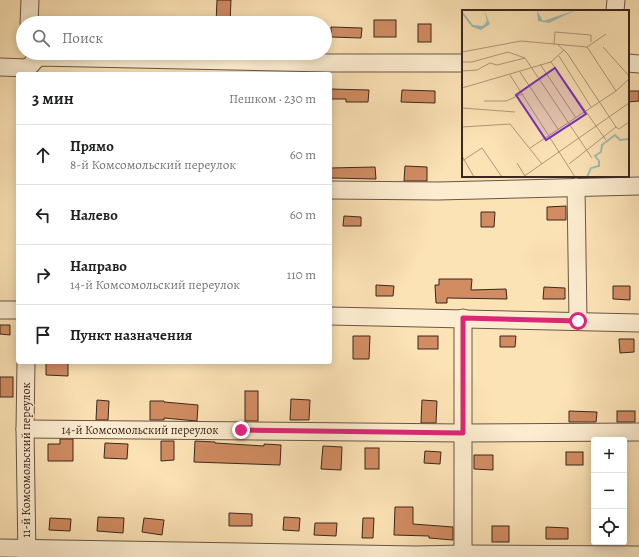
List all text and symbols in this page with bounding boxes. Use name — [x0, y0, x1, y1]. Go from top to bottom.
inset map — [462, 10, 629, 177]
search box — [16, 16, 332, 60]
icon: search — [30, 27, 52, 49]
text: Поиск — [62, 28, 103, 48]
text: 3 мин — [32, 87, 74, 110]
text: Пешком · 230 m — [229, 90, 316, 107]
text: Прямо — [70, 136, 114, 156]
icon: ahead — [32, 144, 54, 166]
text: 60 m — [290, 146, 316, 163]
text: 8-й Комсомольский переулок — [70, 156, 236, 173]
icon: left — [32, 204, 54, 226]
text: Налево — [70, 205, 118, 225]
text: 60 m — [290, 206, 316, 223]
text: Направо — [70, 256, 127, 276]
icon: right — [32, 264, 54, 286]
text: 110 m — [287, 266, 316, 283]
text: 14-й Комсомольский переулок — [70, 276, 240, 293]
route start — [569, 312, 587, 330]
icon: arrive — [32, 324, 54, 346]
text: Пункт назначения — [70, 325, 192, 345]
street label: 11-й Комсомольский переулок — [18, 382, 34, 538]
route end — [232, 421, 250, 439]
street label: 14-й Комсомольский переулок — [62, 422, 218, 438]
map controls — [591, 437, 627, 545]
button: + — [591, 437, 627, 473]
button: − — [591, 473, 627, 509]
button: locate — [591, 509, 627, 545]

